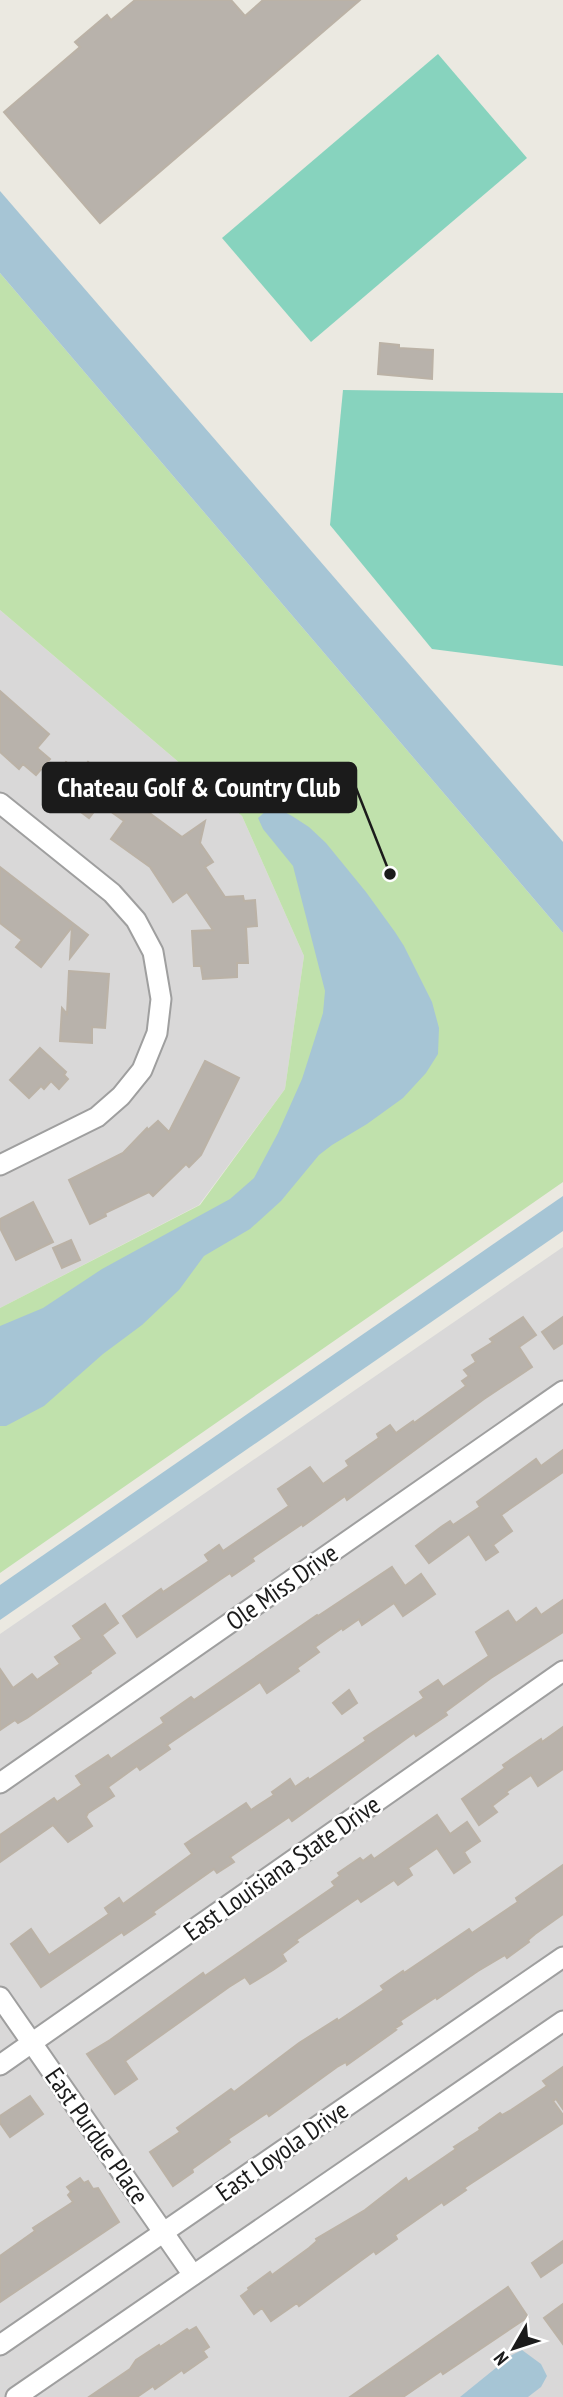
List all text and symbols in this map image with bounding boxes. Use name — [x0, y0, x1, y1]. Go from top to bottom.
callout: Chateau Golf & Country Club — [43, 763, 356, 812]
text: Chateau Golf & Country Club — [57, 768, 341, 805]
street label: Ole Miss Drive — [219, 1536, 344, 1637]
street label: East Louisiana State Drive — [177, 1788, 386, 1948]
street label: East Purdue Place — [38, 2061, 157, 2210]
street label: East Loyola Drive — [209, 2093, 354, 2208]
north arrow — [479, 2313, 549, 2383]
text: N — [488, 2347, 513, 2370]

